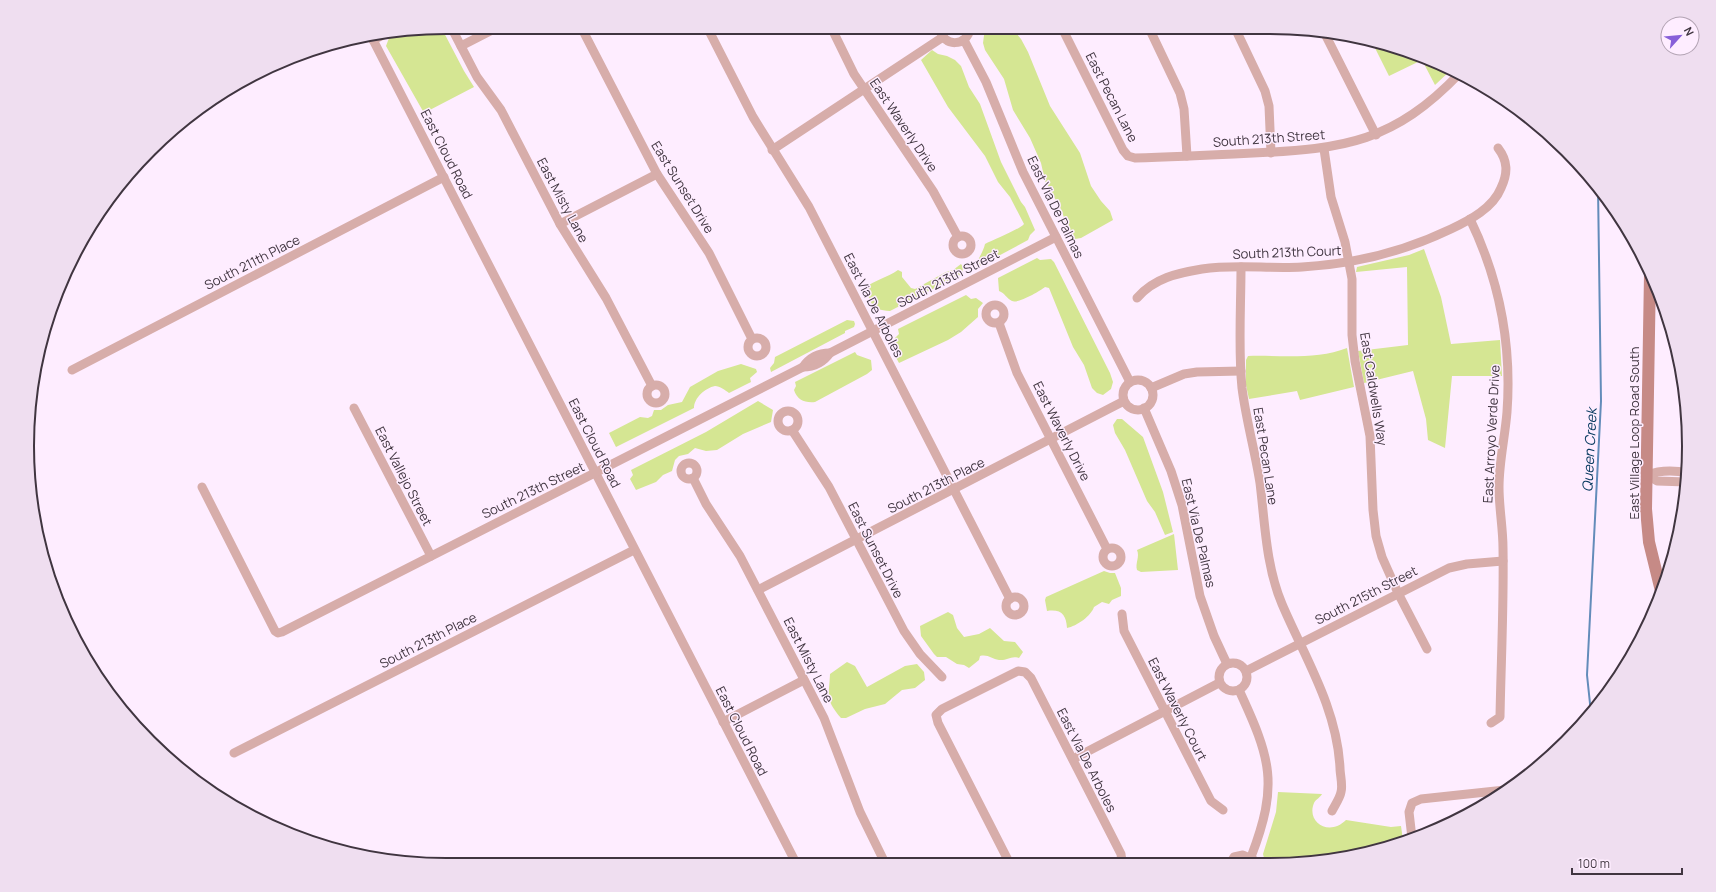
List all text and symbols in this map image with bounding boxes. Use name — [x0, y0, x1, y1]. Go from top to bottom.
north arrow — [1660, 16, 1700, 56]
text: N — [1681, 24, 1698, 38]
street label: East Pecan Lane — [1082, 49, 1143, 145]
street label: East Waverly Drive — [866, 75, 942, 176]
street label: East Cloud Road — [417, 106, 477, 202]
street label: South 213th Street — [1212, 125, 1326, 151]
street label: East Sunset Drive — [647, 138, 719, 237]
street label: East Via De Palmas — [1023, 153, 1089, 261]
street label: East Misty Lane — [533, 154, 593, 246]
street label: South 211th Place — [201, 230, 303, 294]
street label: South 213th Court — [1232, 241, 1342, 263]
street label: South 213th Street — [894, 244, 1002, 312]
street label: East Via De Arboles — [840, 250, 908, 360]
street label: East Caldwells Way — [1356, 331, 1392, 447]
street label: East Village Loop Road South — [1625, 346, 1643, 520]
street label: East Arroyo Verde Drive — [1478, 364, 1504, 504]
street label: East Waverly Drive — [1029, 378, 1095, 484]
street label: East Cloud Road — [565, 395, 625, 491]
street label: East Pecan Lane — [1249, 406, 1283, 506]
water label: Queen Creek — [1577, 406, 1601, 492]
street label: East Vallejo Street — [371, 423, 437, 529]
street label: South 213th Place — [884, 453, 988, 517]
street label: South 213th Street — [479, 457, 587, 523]
street label: East Via De Palmas — [1178, 477, 1220, 590]
street label: East Sunset Drive — [844, 499, 908, 601]
street label: South 215th Street — [1312, 561, 1420, 629]
street label: South 213th Place — [376, 608, 480, 672]
street label: East Misty Lane — [780, 614, 838, 706]
street label: East Waverly Court — [1144, 654, 1212, 764]
street label: East Cloud Road — [712, 683, 772, 779]
street label: East Via De Arboles — [1053, 705, 1121, 815]
scale bar — [1572, 850, 1682, 876]
text: 100 m — [1578, 855, 1610, 872]

